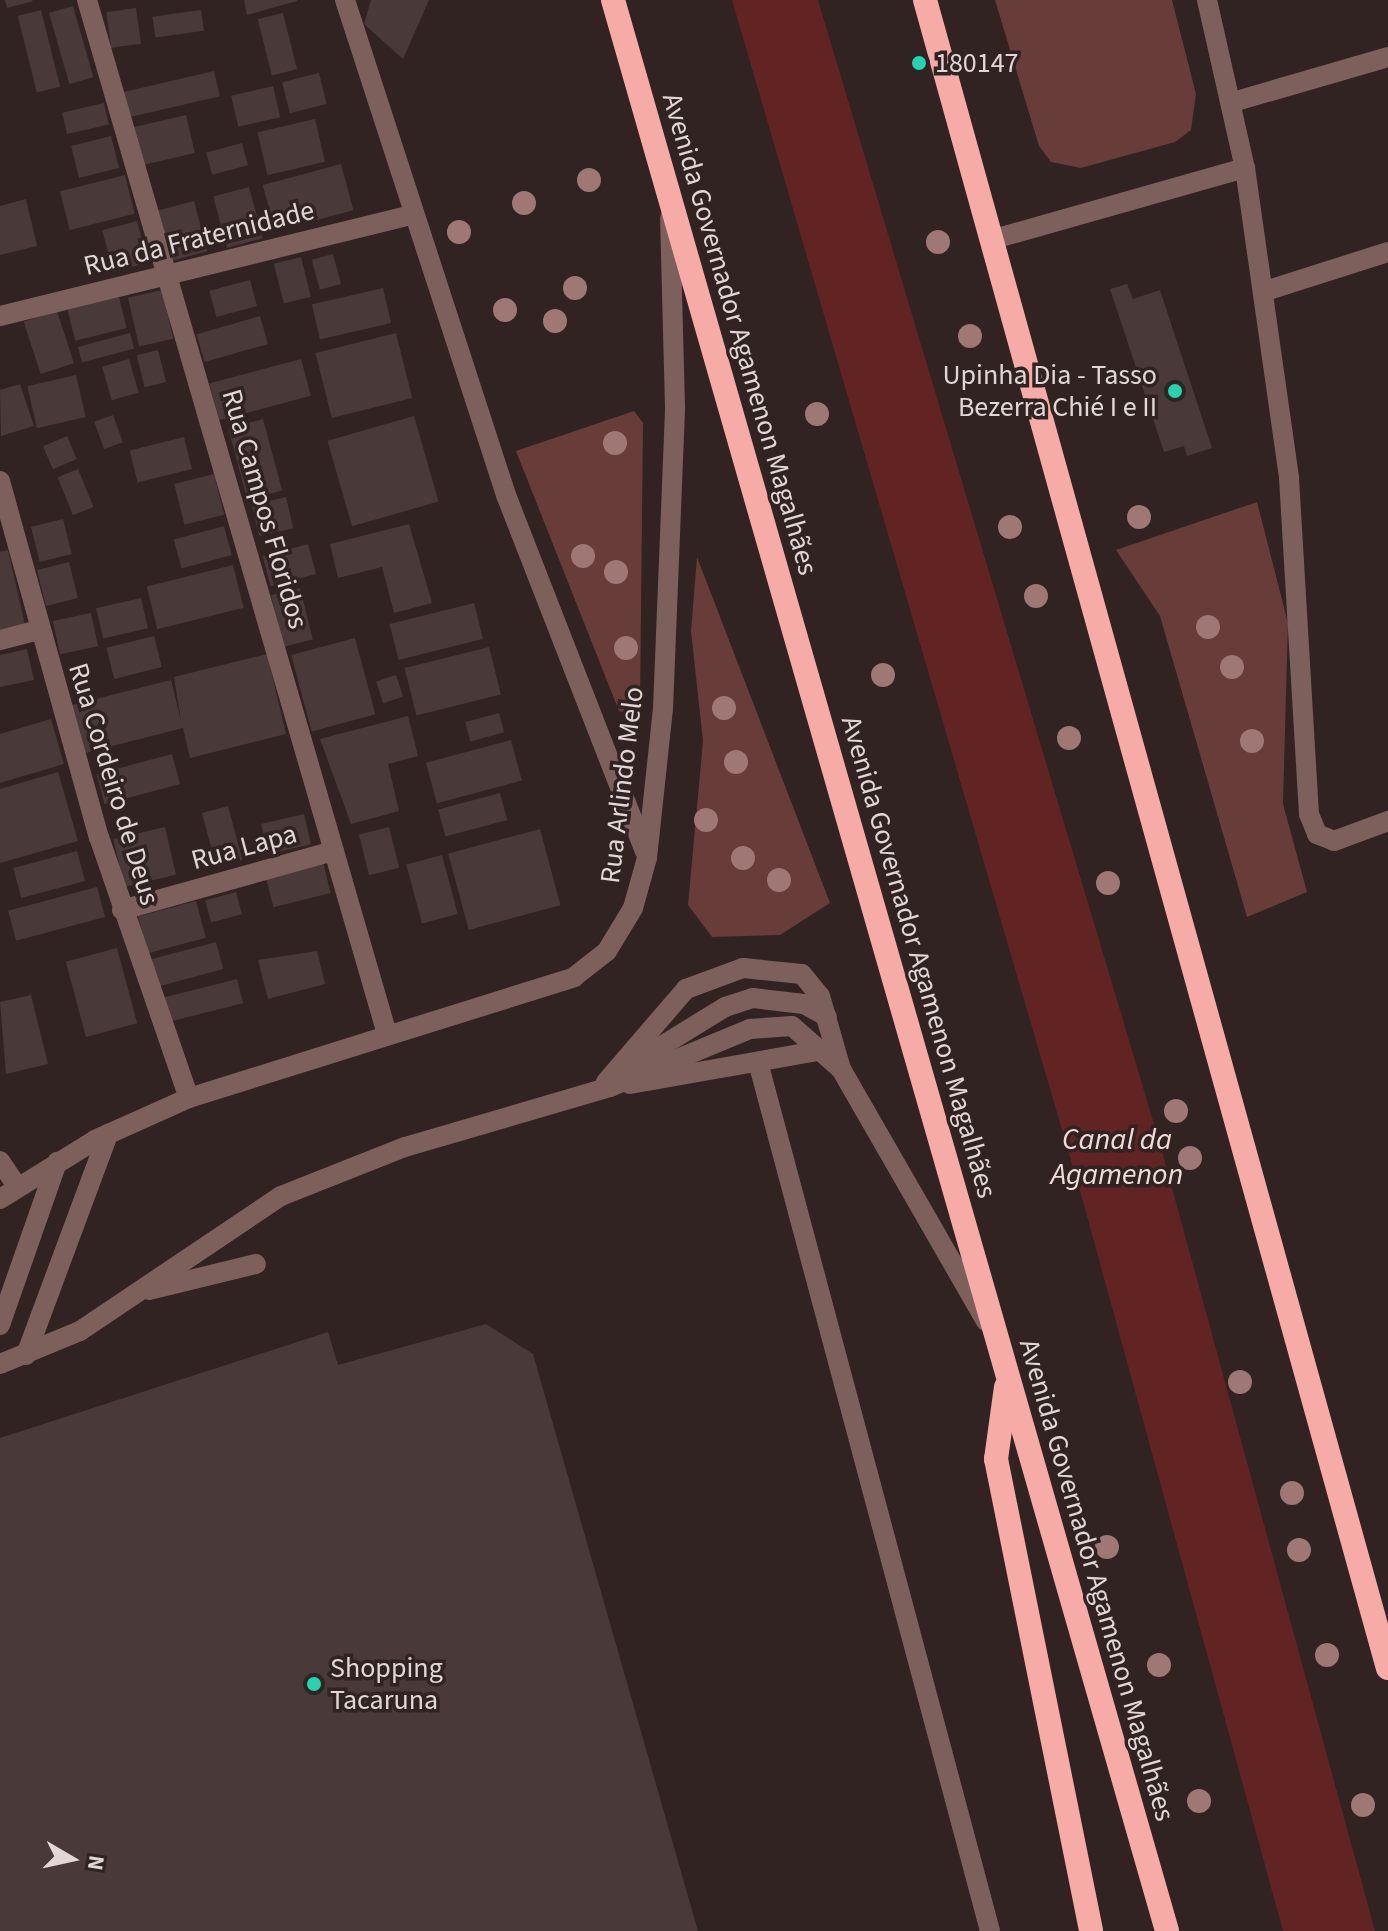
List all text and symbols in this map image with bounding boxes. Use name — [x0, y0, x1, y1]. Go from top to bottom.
place label: 180147 — [935, 46, 1018, 80]
marker: 180147 — [910, 54, 928, 72]
street label: Avenida Governador Agamenon Magalhães — [655, 89, 825, 579]
street label: Rua da Fraternidade — [80, 193, 318, 283]
place label: Upinha Dia - Tasso Bezerra Chié I e II — [942, 358, 1157, 424]
marker: Upinha Dia - Tasso Bezerra Chié I e II — [1164, 380, 1186, 402]
street label: Rua Campos Floridos — [215, 386, 315, 632]
street label: Rua Cordeiro de Deus — [61, 659, 167, 909]
street label: Rua Arlindo Melo — [593, 685, 651, 885]
street label: Avenida Governador Agamenon Magalhães — [834, 712, 1004, 1202]
street label: Rua Lapa — [188, 817, 300, 877]
water label: Canal da Agamenon — [1051, 1122, 1183, 1192]
street label: Avenida Governador Agamenon Magalhães — [1012, 1335, 1182, 1825]
place label: Shopping Tacaruna — [330, 1651, 443, 1717]
marker: Shopping Tacaruna — [305, 1675, 323, 1693]
north arrow — [32, 1819, 112, 1899]
text: N — [79, 1853, 113, 1872]

